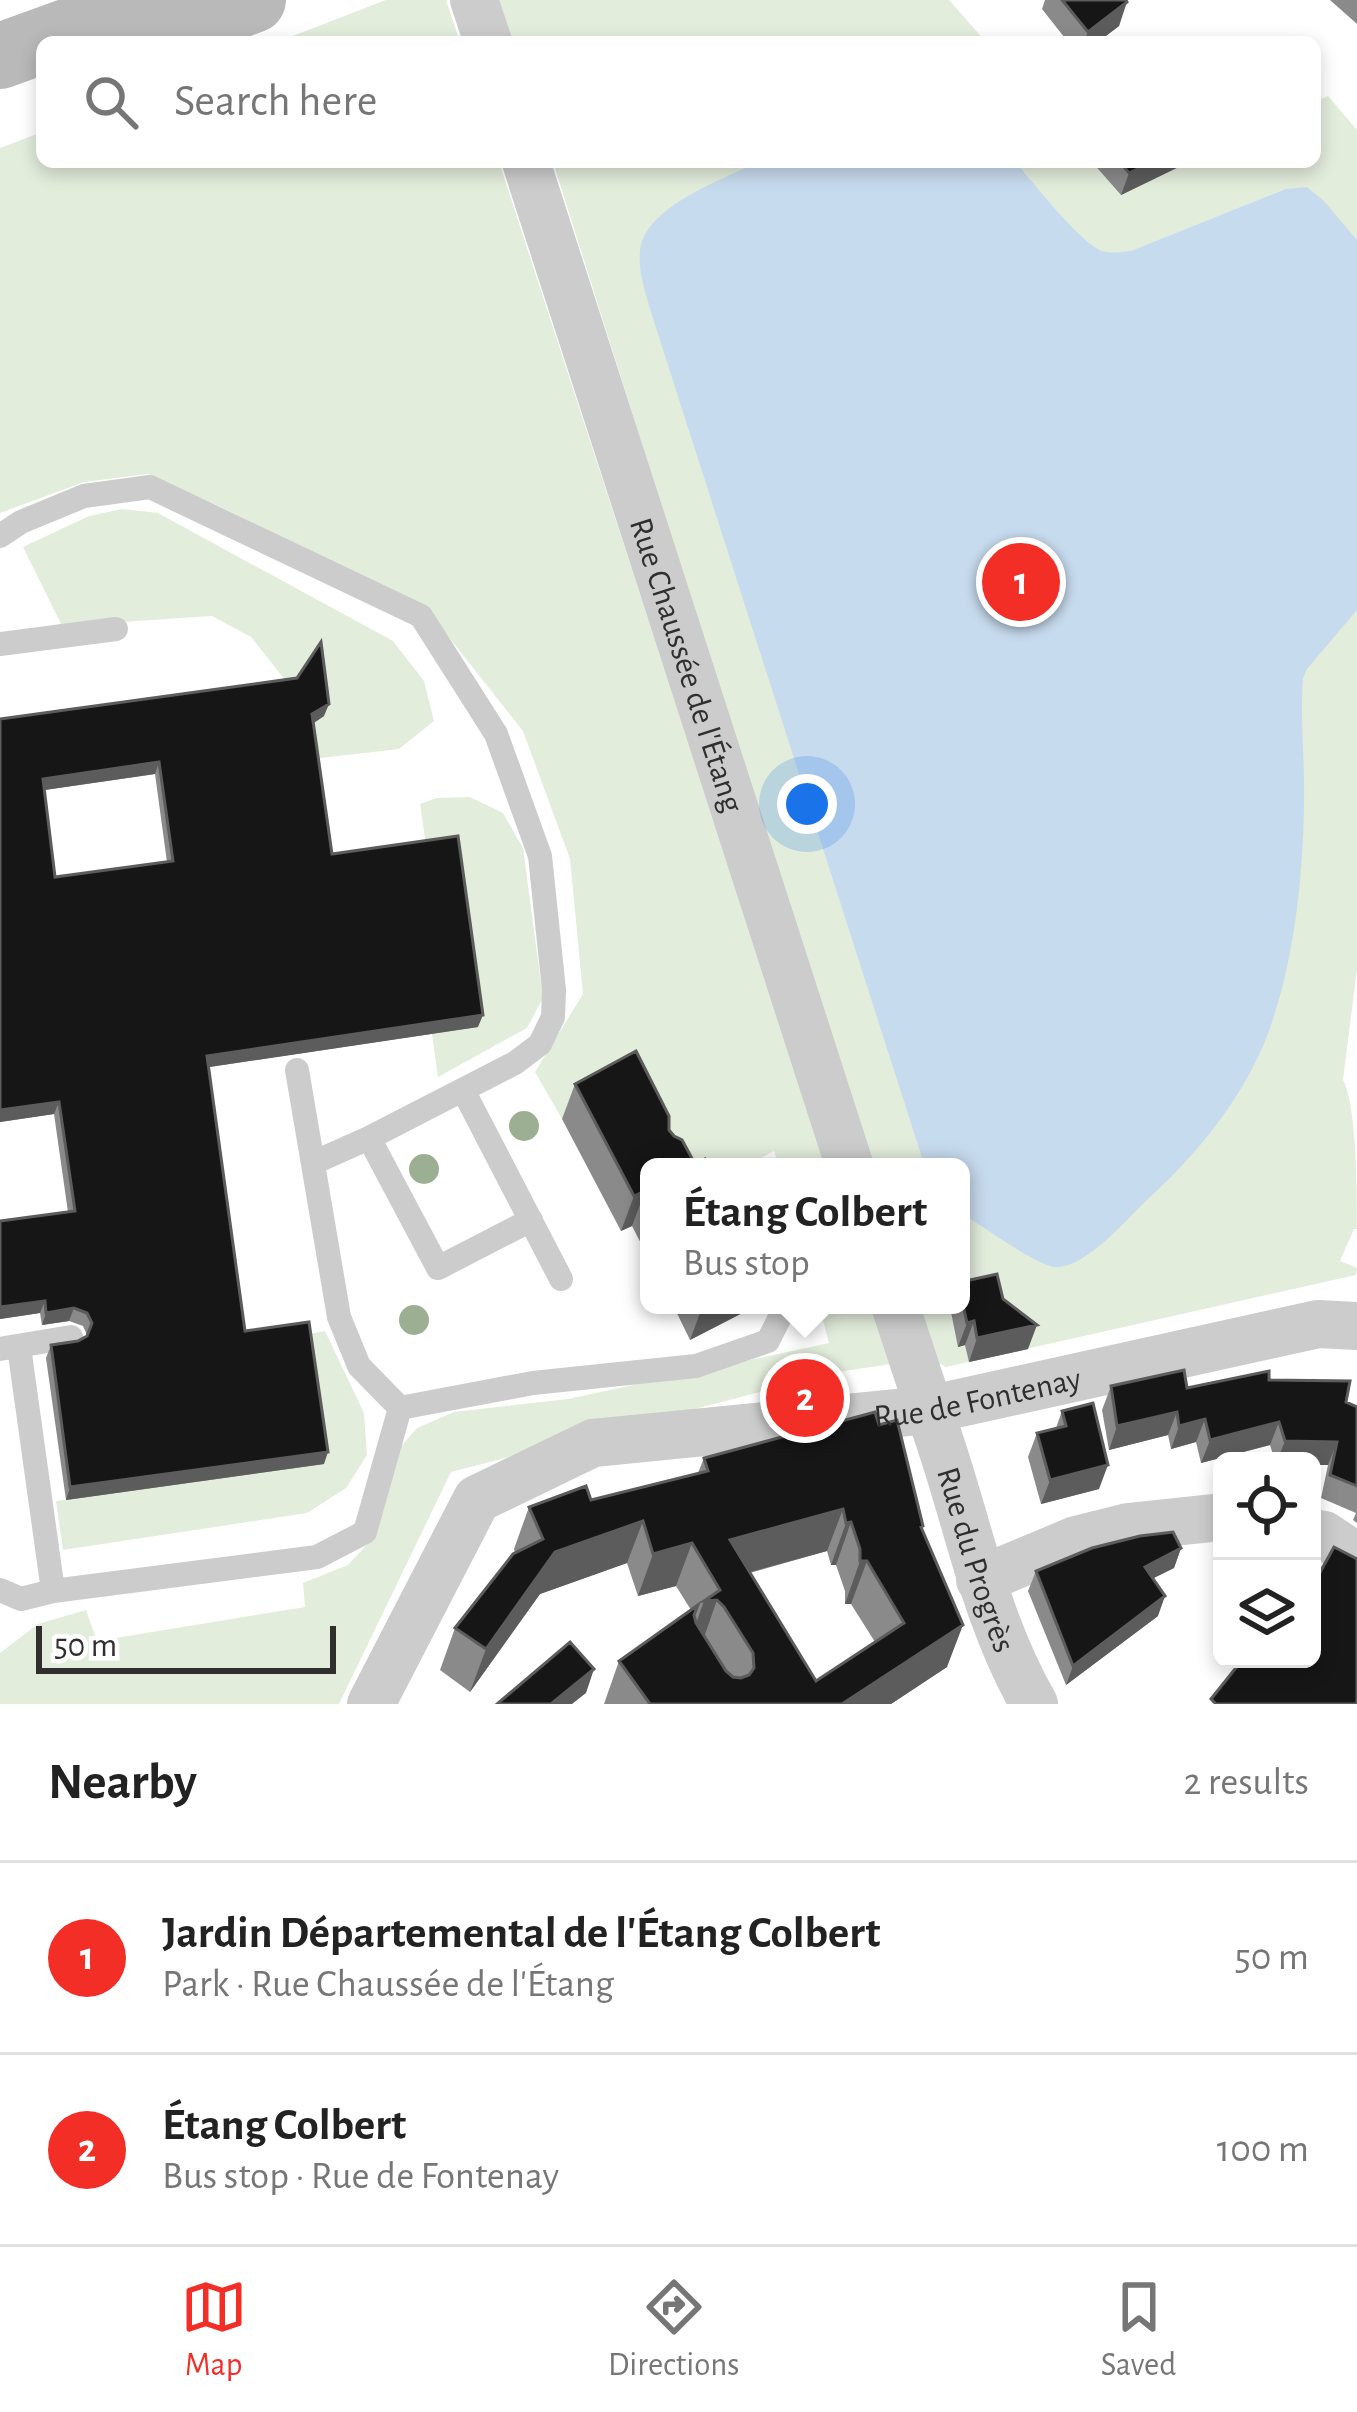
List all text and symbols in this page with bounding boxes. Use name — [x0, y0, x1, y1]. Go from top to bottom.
search box — [36, 36, 1321, 168]
icon: search — [78, 69, 144, 135]
text: Search here — [174, 79, 377, 124]
street label: Rue Chaussée de l'Étang — [623, 514, 748, 817]
pin: 1 — [982, 537, 1060, 627]
your location — [777, 774, 837, 834]
popup — [640, 1158, 970, 1314]
text: Étang Colbert — [683, 1190, 927, 1235]
text: Bus stop — [683, 1244, 810, 1283]
pin: 2 — [766, 1353, 844, 1443]
street label: Rue de Fontenay — [873, 1363, 1084, 1434]
map controls — [1213, 1452, 1321, 1668]
button: locate — [1213, 1452, 1321, 1560]
street label: Rue du Progrès — [930, 1463, 1020, 1657]
button: layers — [1213, 1560, 1321, 1668]
scale bar — [36, 1620, 336, 1673]
text: 50 m — [54, 1630, 117, 1663]
text: Nearby — [48, 1757, 197, 1808]
text: 2 results — [1183, 1763, 1309, 1802]
text: Jardin Départemental de l'Étang Colbert — [162, 1911, 880, 1956]
text: 1 — [80, 1938, 94, 1977]
text: 50 m — [1234, 1938, 1309, 1977]
text: Park · Rue Chaussée de l'Étang — [162, 1965, 614, 2004]
text: Étang Colbert — [162, 2103, 406, 2148]
text: 2 — [78, 2130, 96, 2169]
text: 100 m — [1217, 2130, 1309, 2169]
text: Bus stop · Rue de Fontenay — [162, 2157, 559, 2196]
tab: Map — [181, 2274, 247, 2386]
tab: Directions — [608, 2274, 739, 2386]
tab: Saved — [1101, 2274, 1176, 2386]

